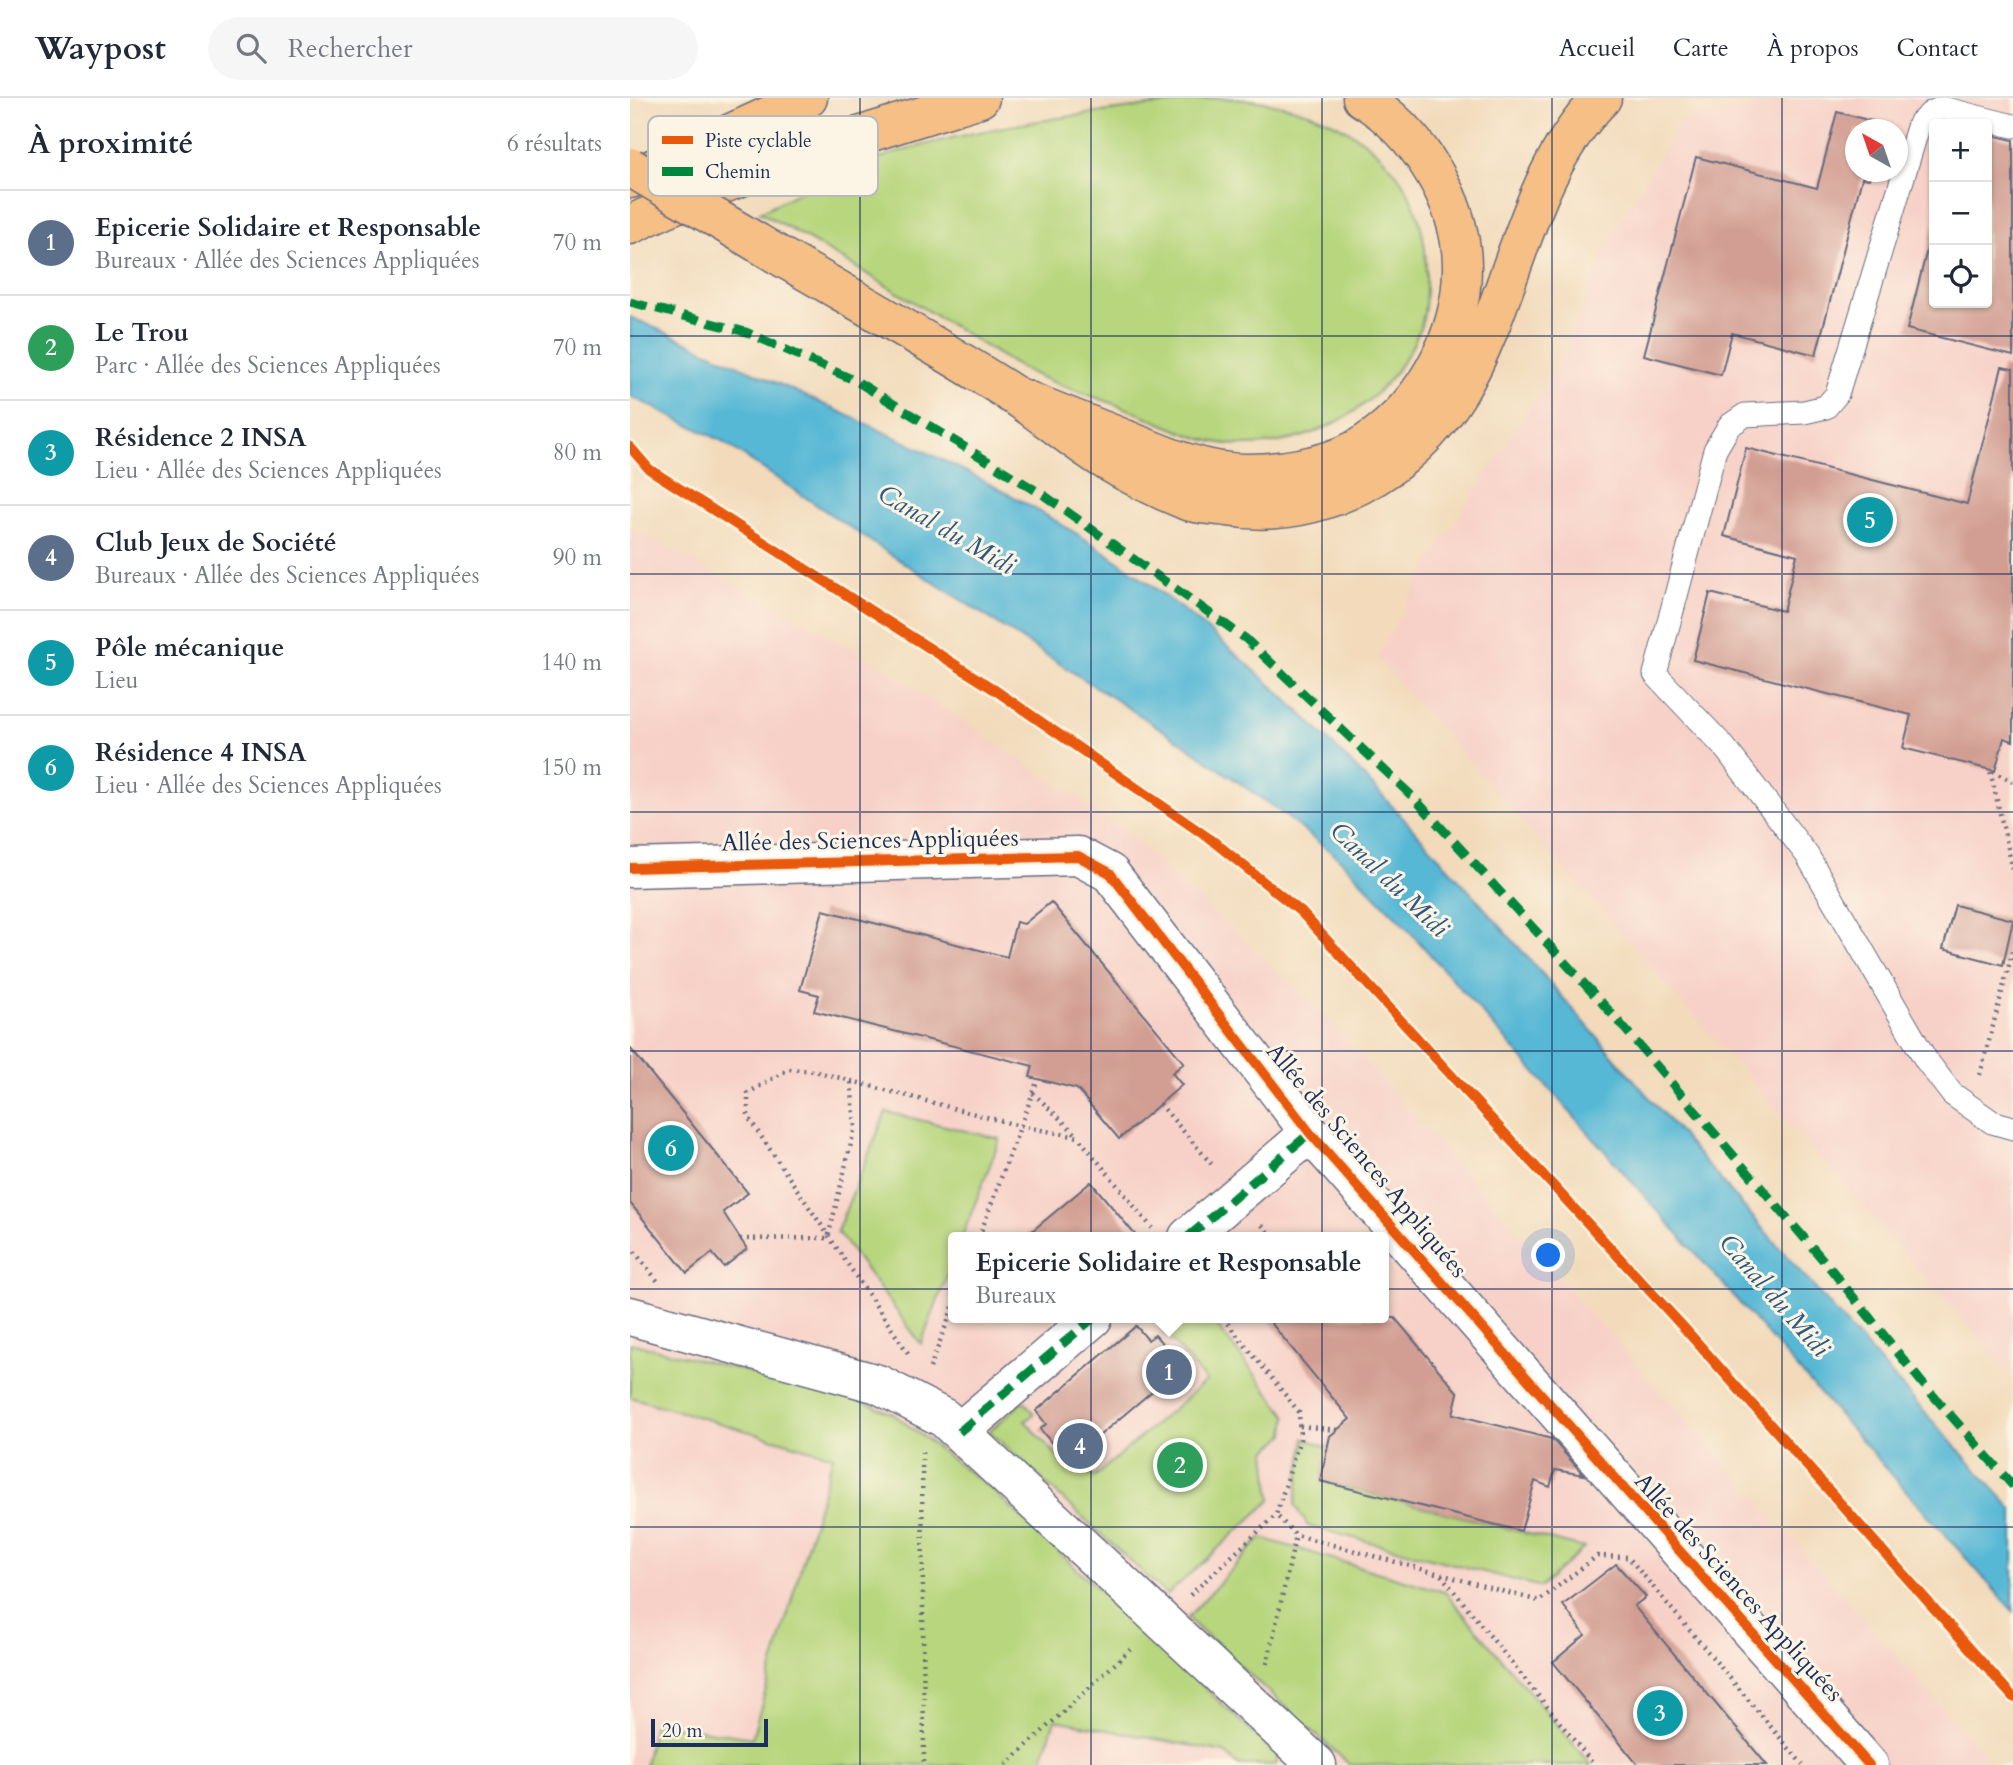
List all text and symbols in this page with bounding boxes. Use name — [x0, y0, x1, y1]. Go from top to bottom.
search box — [208, 17, 698, 80]
text: Waypost — [35, 26, 166, 71]
icon: search — [232, 29, 270, 67]
text: Rechercher — [288, 31, 412, 66]
text: Accueil — [1559, 32, 1635, 65]
text: Carte — [1673, 32, 1729, 65]
text: À propos — [1767, 32, 1859, 65]
text: Contact — [1897, 32, 1978, 65]
legend — [648, 116, 878, 196]
north arrow — [1845, 119, 1908, 182]
map controls — [1929, 119, 1992, 308]
button: + — [1929, 119, 1992, 182]
text: À proximité — [28, 123, 193, 164]
text: 6 résultats — [507, 128, 602, 159]
text: Piste cyclable — [705, 128, 812, 154]
text: Chemin — [705, 159, 771, 185]
button: − — [1929, 182, 1992, 245]
text: Epicerie Solidaire et Responsable — [95, 210, 481, 245]
text: 1 — [45, 227, 57, 258]
text: 70 m — [553, 227, 602, 258]
text: Bureaux · Allée des Sciences Appliquées — [95, 245, 479, 276]
button: locate — [1929, 245, 1992, 308]
text: Le Trou — [95, 315, 189, 350]
text: 2 — [45, 332, 57, 363]
text: 70 m — [553, 332, 602, 363]
text: Parc · Allée des Sciences Appliquées — [95, 350, 441, 381]
text: Résidence 2 INSA — [95, 420, 307, 455]
text: 3 — [45, 437, 57, 468]
text: 80 m — [553, 437, 602, 468]
text: Lieu · Allée des Sciences Appliquées — [95, 455, 442, 486]
water label: Canal du Midi — [872, 476, 1022, 583]
pin: 5 — [1847, 494, 1893, 546]
text: Club Jeux de Société — [95, 525, 337, 560]
text: 4 — [45, 542, 57, 573]
text: 90 m — [553, 542, 602, 573]
text: Bureaux · Allée des Sciences Appliquées — [95, 560, 479, 591]
text: Pôle mécanique — [95, 630, 284, 665]
text: 5 — [45, 647, 57, 678]
text: 140 m — [541, 647, 602, 678]
text: Lieu — [95, 665, 138, 696]
text: Résidence 4 INSA — [95, 735, 307, 770]
text: 6 — [45, 752, 57, 783]
text: 150 m — [541, 752, 602, 783]
text: Lieu · Allée des Sciences Appliquées — [95, 770, 442, 801]
water label: Canal du Midi — [1323, 814, 1457, 946]
street label: Allée des Sciences Appliquées — [721, 821, 1019, 860]
street label: Allée des Sciences Appliquées — [1258, 1036, 1475, 1285]
pin: 6 — [648, 1122, 694, 1174]
water label: Canal du Midi — [1711, 1226, 1839, 1365]
popup — [948, 1232, 1389, 1323]
your location — [1531, 1238, 1565, 1272]
text: Epicerie Solidaire et Responsable — [975, 1245, 1362, 1280]
text: Bureaux — [975, 1280, 1056, 1311]
pin: 1 — [1146, 1346, 1192, 1398]
pin: 4 — [1057, 1420, 1103, 1472]
pin: 2 — [1157, 1439, 1203, 1491]
street label: Allée des Sciences Appliquées — [1627, 1466, 1850, 1709]
pin: 3 — [1637, 1687, 1683, 1739]
scale bar — [651, 1716, 768, 1748]
text: 20 m — [662, 1718, 703, 1744]

